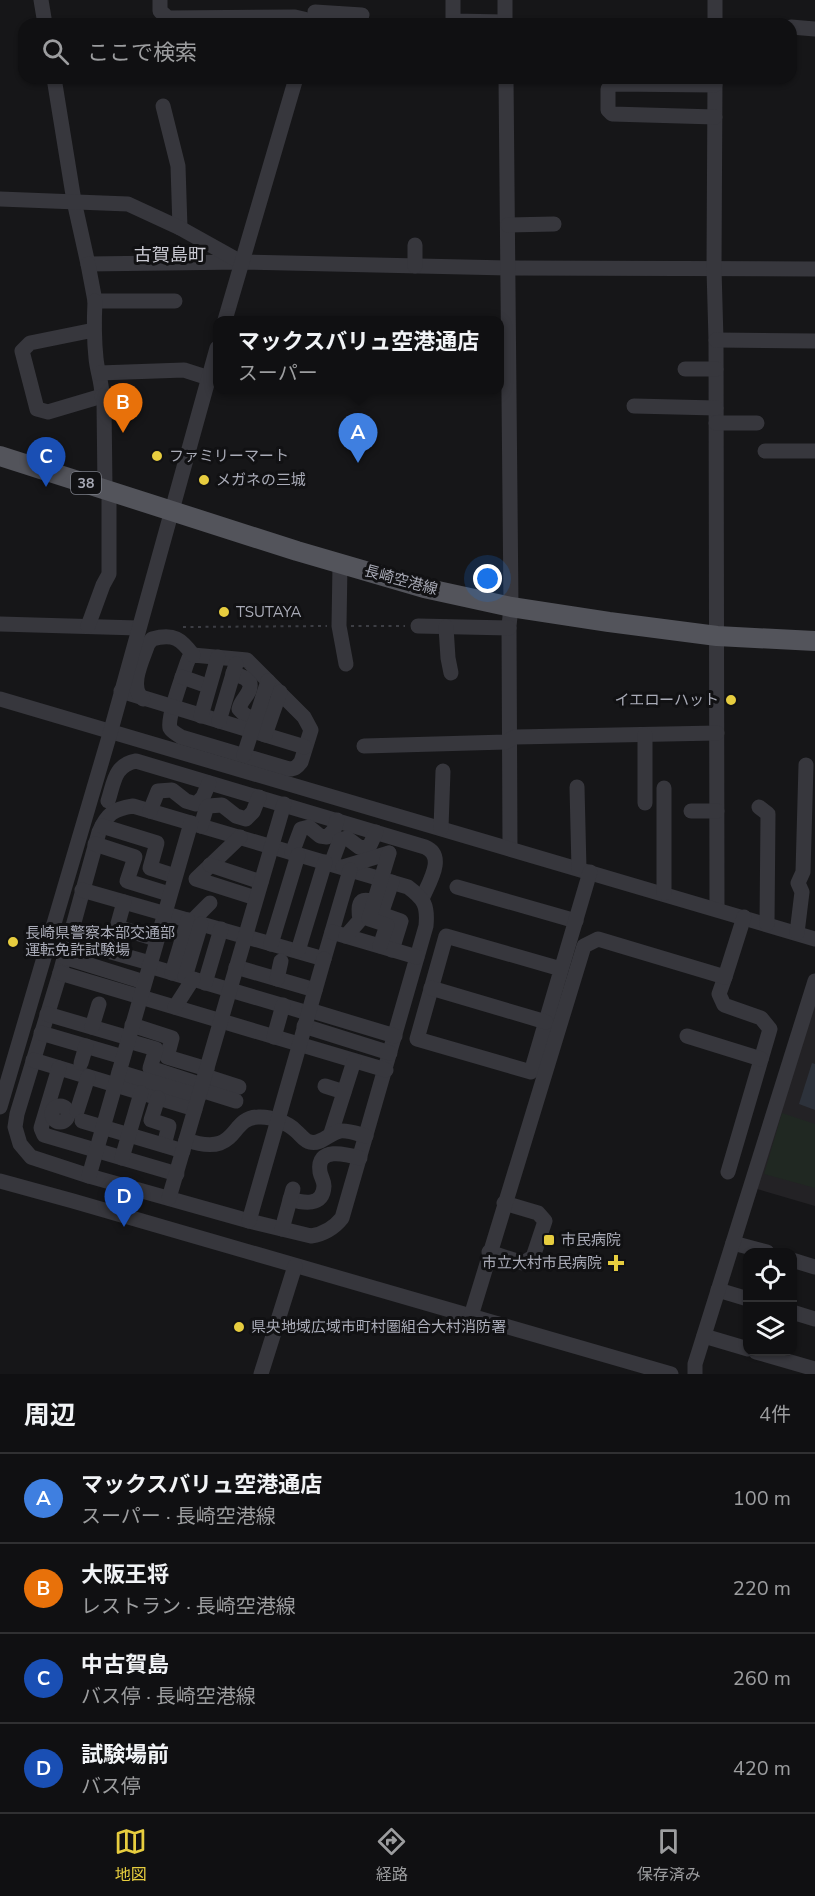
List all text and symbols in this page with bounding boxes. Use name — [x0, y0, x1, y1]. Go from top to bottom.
search box — [18, 18, 797, 84]
icon: search — [39, 35, 72, 68]
text: ここで検索 — [87, 38, 197, 68]
district label: 古賀島町 — [134, 243, 206, 267]
popup — [213, 316, 504, 394]
text: マックスバリュ空港通店 — [238, 327, 479, 357]
text: スーパー — [238, 360, 318, 387]
pin: B — [104, 384, 142, 433]
pin: A — [338, 414, 378, 463]
pin: C — [26, 438, 66, 487]
place label: ファミリーマート — [169, 446, 289, 466]
marker: ファミリーマート — [150, 449, 164, 463]
place label: メガネの三城 — [216, 470, 306, 490]
road number: 38 — [71, 472, 101, 494]
marker: メガネの三城 — [197, 473, 211, 487]
street label: 長崎空港線 — [362, 561, 440, 599]
your location — [473, 564, 502, 593]
place label: TSUTAYA — [236, 602, 302, 622]
marker: TSUTAYA — [217, 605, 231, 619]
place label: イエローハット — [614, 690, 719, 710]
marker: イエローハット — [724, 693, 738, 707]
place label: 長崎県警察本部交通部 運転免許試験場 — [25, 923, 175, 960]
marker: 長崎県警察本部交通部 運転免許試験場 — [6, 935, 20, 949]
pin: D — [104, 1178, 144, 1227]
place label: 市民病院 — [561, 1230, 621, 1250]
marker: 市民病院 — [542, 1233, 556, 1247]
map controls — [743, 1248, 797, 1356]
button: locate — [743, 1248, 797, 1302]
place label: 市立大村市民病院 — [482, 1253, 602, 1273]
marker: 市立大村市民病院 — [607, 1254, 625, 1272]
button: layers — [743, 1302, 797, 1356]
place label: 県央地域広域市町村圏組合大村消防署 — [251, 1317, 506, 1337]
marker: 県央地域広域市町村圏組合大村消防署 — [232, 1320, 246, 1334]
text: 周辺 — [24, 1398, 76, 1433]
text: 4件 — [759, 1401, 791, 1428]
text: マックスバリュ空港通店 — [81, 1470, 322, 1500]
text: A — [36, 1485, 51, 1512]
text: 100 m — [733, 1485, 791, 1512]
text: スーパー · 長崎空港線 — [81, 1503, 276, 1530]
text: 大阪王将 — [81, 1560, 169, 1590]
text: B — [37, 1575, 50, 1602]
text: 220 m — [733, 1575, 791, 1602]
text: レストラン · 長崎空港線 — [81, 1593, 296, 1620]
text: 中古賀島 — [81, 1650, 169, 1680]
text: C — [37, 1665, 50, 1692]
text: 260 m — [733, 1665, 791, 1692]
text: バス停 · 長崎空港線 — [81, 1683, 256, 1710]
text: 試験場前 — [81, 1740, 169, 1770]
text: D — [36, 1755, 51, 1782]
text: 420 m — [733, 1755, 791, 1782]
text: バス停 — [81, 1773, 141, 1800]
tab: 地図 — [114, 1825, 147, 1886]
tab: 経路 — [375, 1825, 408, 1886]
tab: 保存済み — [637, 1825, 701, 1886]

